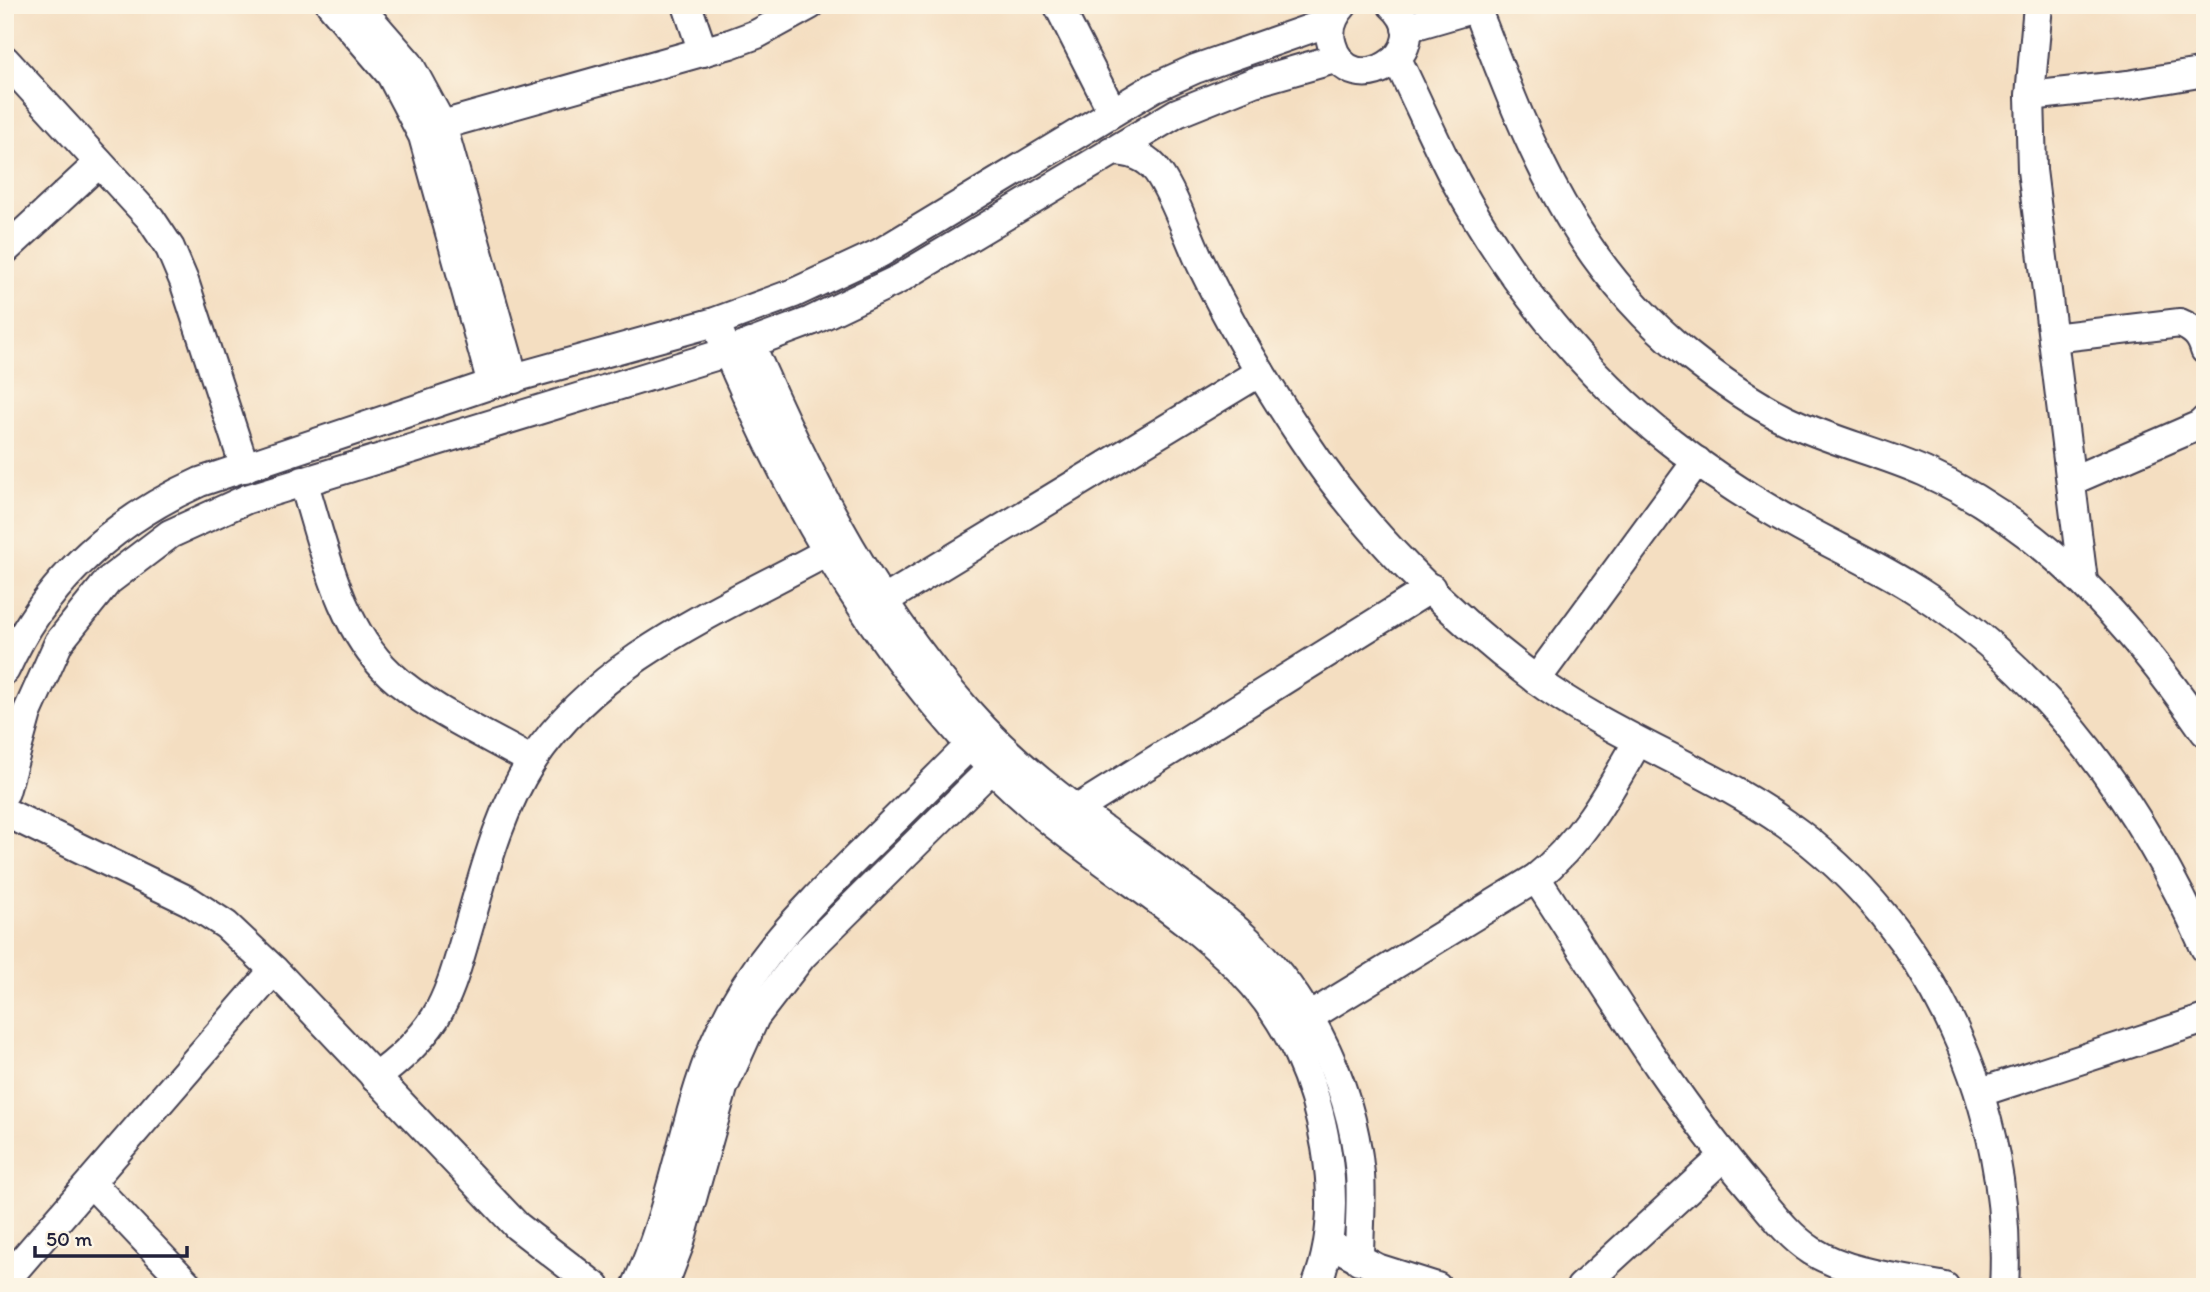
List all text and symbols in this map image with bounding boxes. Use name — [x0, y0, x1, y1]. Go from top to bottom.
scale bar — [35, 1215, 187, 1259]
text: 50 m — [46, 1226, 93, 1251]

